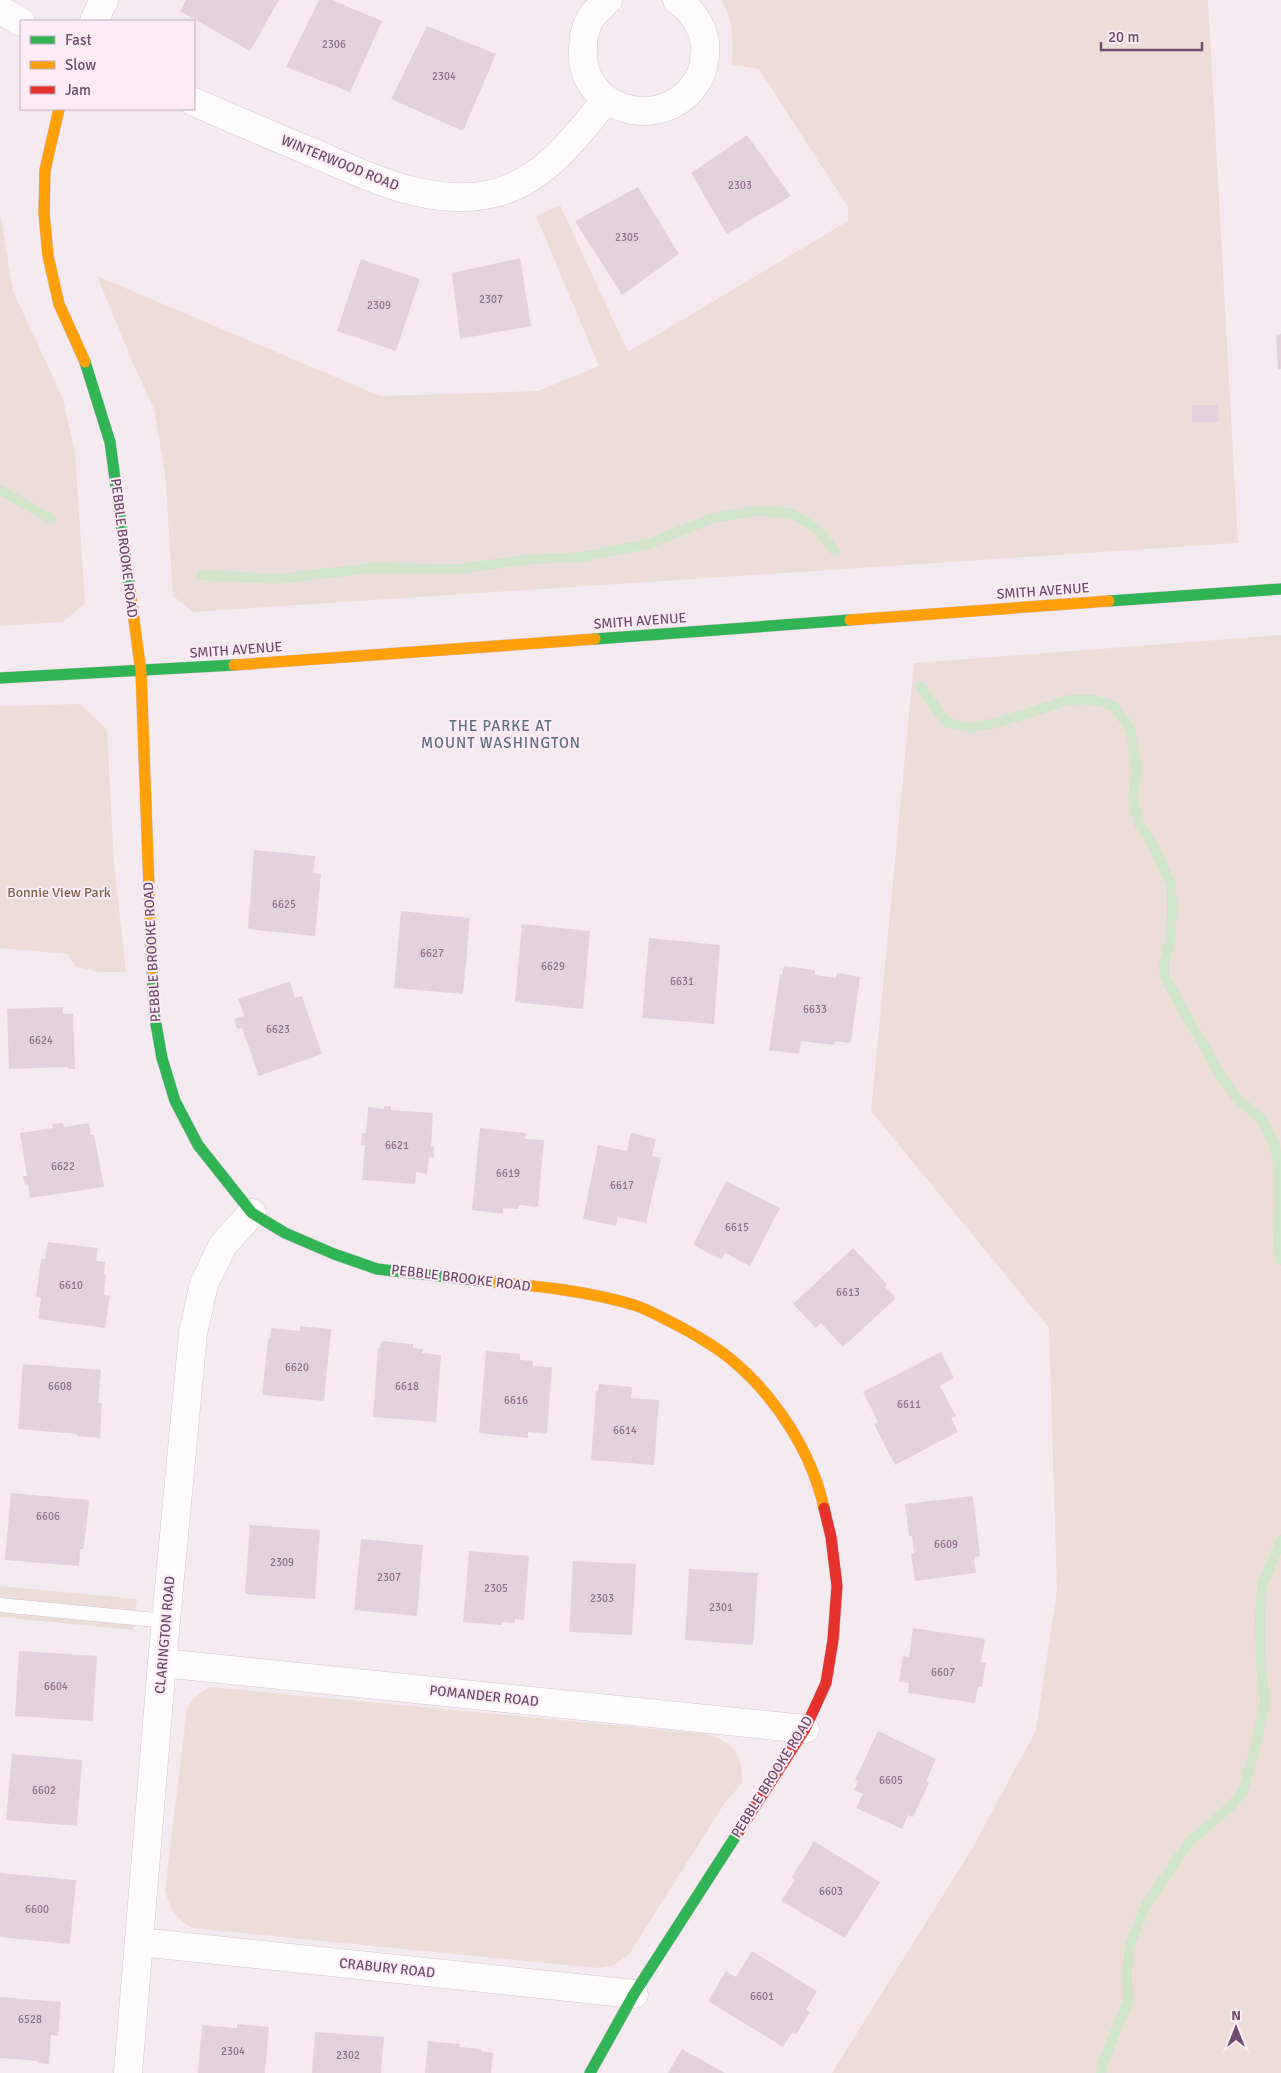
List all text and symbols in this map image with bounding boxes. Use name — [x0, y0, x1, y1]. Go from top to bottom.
legend — [20, 20, 195, 110]
scale bar — [1101, 20, 1202, 52]
text: 20 m — [1108, 28, 1139, 46]
text: Fast — [65, 31, 92, 49]
house number: 2306 — [322, 38, 346, 51]
text: Slow — [65, 56, 96, 74]
house number: 2304 — [432, 70, 456, 83]
text: Jam — [65, 81, 91, 99]
street label: WINTERWOOD ROAD — [278, 132, 402, 194]
house number: 2303 — [728, 179, 752, 192]
house number: 2305 — [615, 231, 639, 244]
house number: 2307 — [479, 293, 503, 306]
house number: 2309 — [367, 299, 391, 312]
street label: PEBBLE BROOKE ROAD — [107, 477, 141, 619]
street label: SMITH AVENUE — [996, 579, 1090, 603]
street label: SMITH AVENUE — [593, 609, 687, 633]
street label: SMITH AVENUE — [189, 638, 283, 662]
district label: THE PARKE AT MOUNT WASHINGTON — [421, 717, 581, 752]
street label: PEBBLE BROOKE ROAD — [140, 882, 164, 1022]
park label: Bonnie View Park — [7, 884, 111, 901]
house number: 6625 — [272, 898, 296, 911]
house number: 6627 — [420, 947, 444, 960]
house number: 6629 — [541, 960, 565, 973]
house number: 6631 — [670, 975, 694, 988]
house number: 6633 — [803, 1003, 827, 1016]
house number: 6623 — [266, 1023, 290, 1036]
house number: 6624 — [29, 1034, 53, 1047]
house number: 6621 — [385, 1139, 409, 1152]
house number: 6622 — [51, 1160, 75, 1173]
house number: 6619 — [496, 1167, 520, 1180]
house number: 6617 — [610, 1179, 634, 1192]
house number: 6615 — [725, 1221, 749, 1234]
street label: PEBBLE BROOKE ROAD — [390, 1261, 532, 1295]
house number: 6610 — [59, 1279, 83, 1292]
house number: 6613 — [836, 1286, 860, 1299]
house number: 6620 — [285, 1361, 309, 1374]
house number: 6608 — [48, 1380, 72, 1393]
house number: 6618 — [395, 1380, 419, 1393]
house number: 6616 — [504, 1394, 528, 1407]
house number: 6611 — [897, 1398, 921, 1411]
house number: 6614 — [613, 1424, 637, 1437]
house number: 6606 — [36, 1510, 60, 1523]
house number: 6609 — [934, 1538, 958, 1551]
house number: 2309 — [270, 1556, 294, 1569]
house number: 2307 — [377, 1571, 401, 1584]
street label: CLARINGTON ROAD — [151, 1575, 179, 1695]
house number: 2305 — [484, 1582, 508, 1595]
house number: 2303 — [590, 1592, 614, 1605]
house number: 2301 — [709, 1601, 733, 1614]
house number: 6607 — [931, 1666, 955, 1679]
house number: 6604 — [44, 1680, 68, 1693]
street label: POMANDER ROAD — [428, 1682, 540, 1710]
street label: PEBBLE BROOKE ROAD — [728, 1713, 816, 1841]
house number: 6605 — [879, 1774, 903, 1787]
house number: 6602 — [32, 1784, 56, 1797]
house number: 6603 — [819, 1885, 843, 1898]
house number: 6600 — [25, 1903, 49, 1916]
street label: CRABURY ROAD — [338, 1955, 436, 1981]
house number: 6601 — [750, 1990, 774, 2003]
north arrow — [1211, 2003, 1261, 2053]
text: N — [1231, 2007, 1241, 2024]
house number: 6528 — [18, 2013, 42, 2026]
house number: 2304 — [221, 2045, 245, 2058]
house number: 2302 — [336, 2049, 360, 2062]

